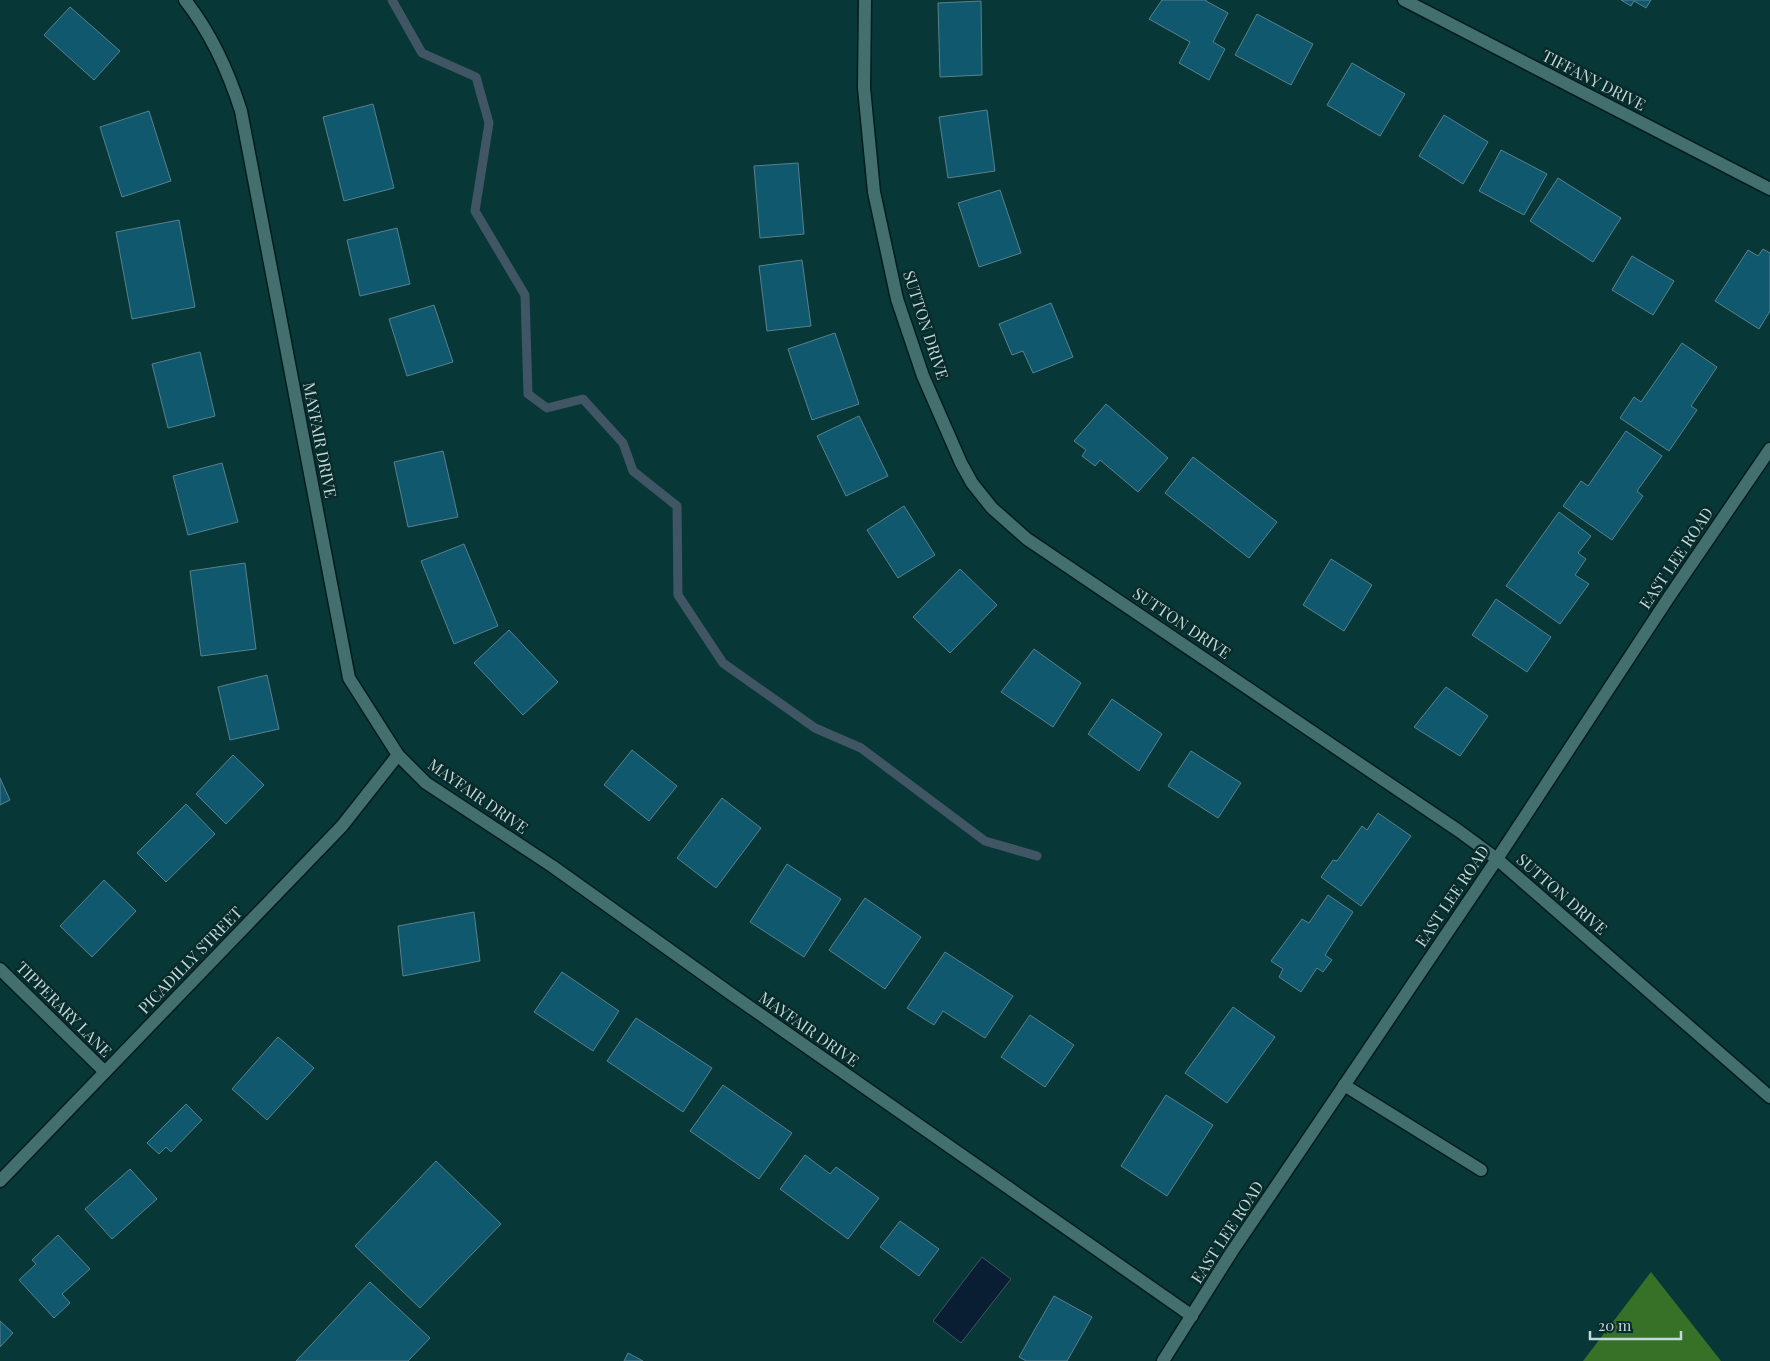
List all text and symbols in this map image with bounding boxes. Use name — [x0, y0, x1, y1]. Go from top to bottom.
street label: TIFFANY DRIVE — [1539, 44, 1650, 115]
street label: SUTTON DRIVE — [899, 268, 954, 382]
street label: MAYFAIR DRIVE — [299, 380, 342, 500]
street label: EAST LEE ROAD — [1634, 503, 1717, 613]
street label: SUTTON DRIVE — [1129, 582, 1235, 663]
street label: MAYFAIR DRIVE — [424, 753, 532, 838]
street label: EAST LEE ROAD — [1410, 841, 1493, 951]
street label: SUTTON DRIVE — [1513, 848, 1612, 939]
street label: PICADILLY STREET — [133, 902, 246, 1018]
street label: TIPPERARY LANE — [12, 956, 117, 1061]
street label: MAYFAIR DRIVE — [755, 986, 863, 1071]
street label: EAST LEE ROAD — [1186, 1176, 1268, 1287]
scale bar — [1590, 1308, 1681, 1340]
text: 20 m — [1598, 1315, 1632, 1335]

